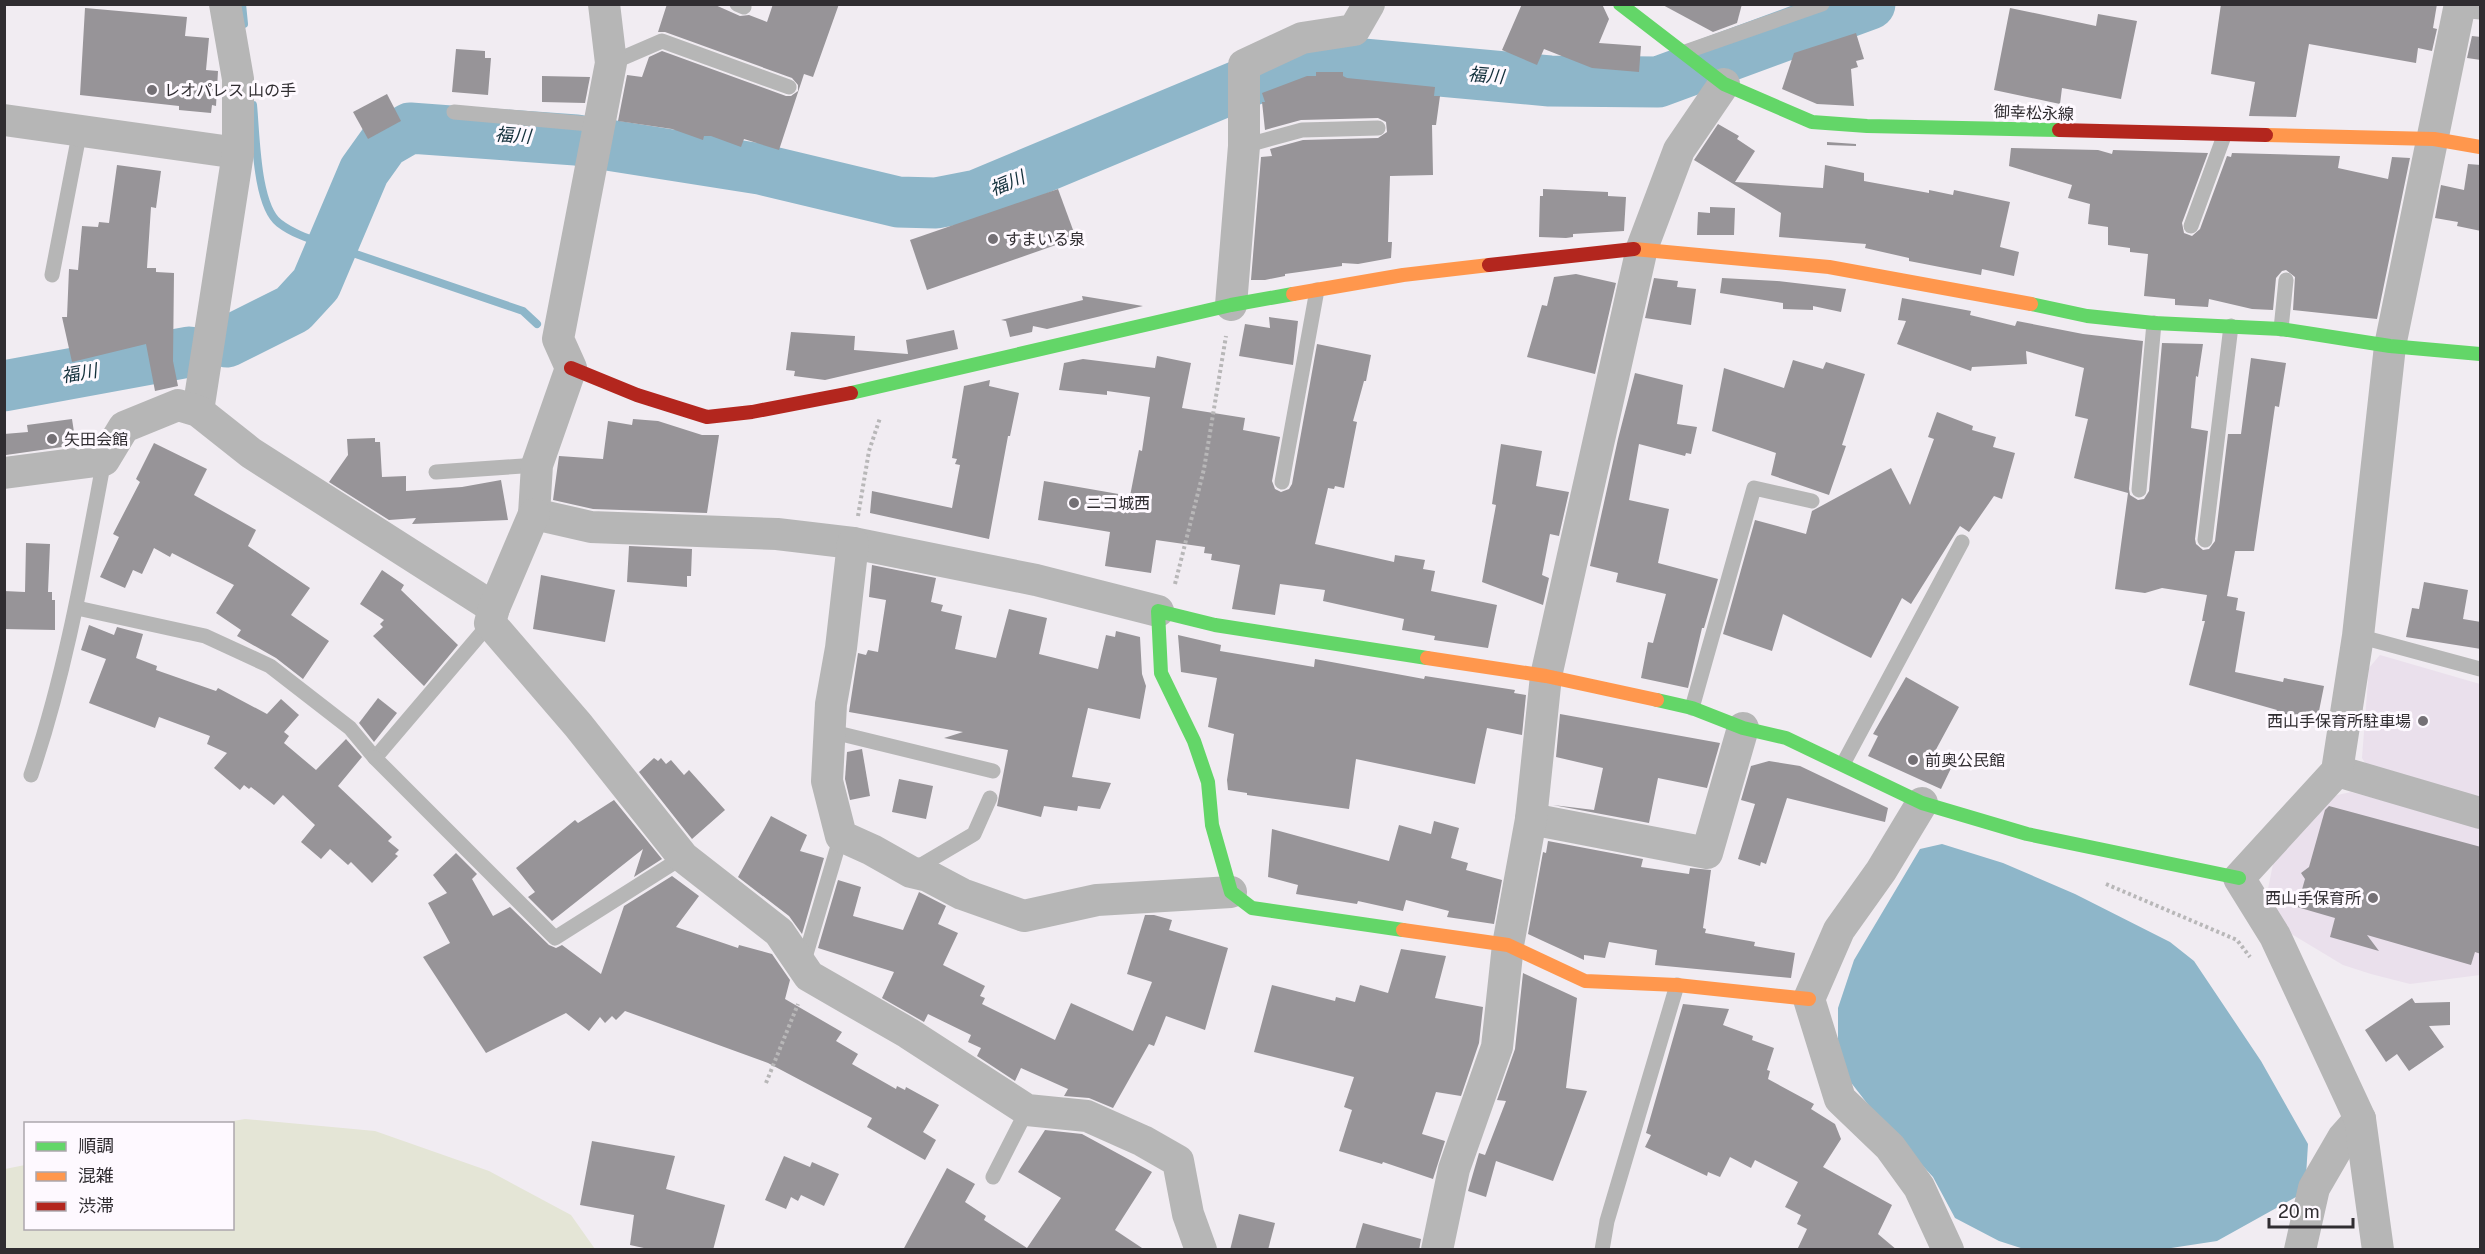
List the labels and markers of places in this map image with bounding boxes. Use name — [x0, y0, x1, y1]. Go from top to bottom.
place label: レオパレス 山の手 — [164, 81, 296, 100]
marker: レオパレス 山の手 — [145, 83, 159, 97]
place label: すまいる泉 — [1005, 230, 1085, 249]
marker: すまいる泉 — [986, 232, 1000, 246]
place label: 矢田会館 — [64, 430, 128, 449]
marker: 矢田会館 — [45, 432, 59, 446]
place label: ニコ城西 — [1086, 494, 1150, 513]
marker: ニコ城西 — [1067, 496, 1081, 510]
place label: 西山手保育所駐車場 — [2267, 712, 2411, 731]
marker: 西山手保育所駐車場 — [2416, 714, 2430, 728]
place label: 前奥公民館 — [1925, 751, 2005, 770]
marker: 前奥公民館 — [1906, 753, 1920, 767]
place label: 西山手保育所 — [2265, 889, 2361, 908]
marker: 西山手保育所 — [2366, 891, 2380, 905]

